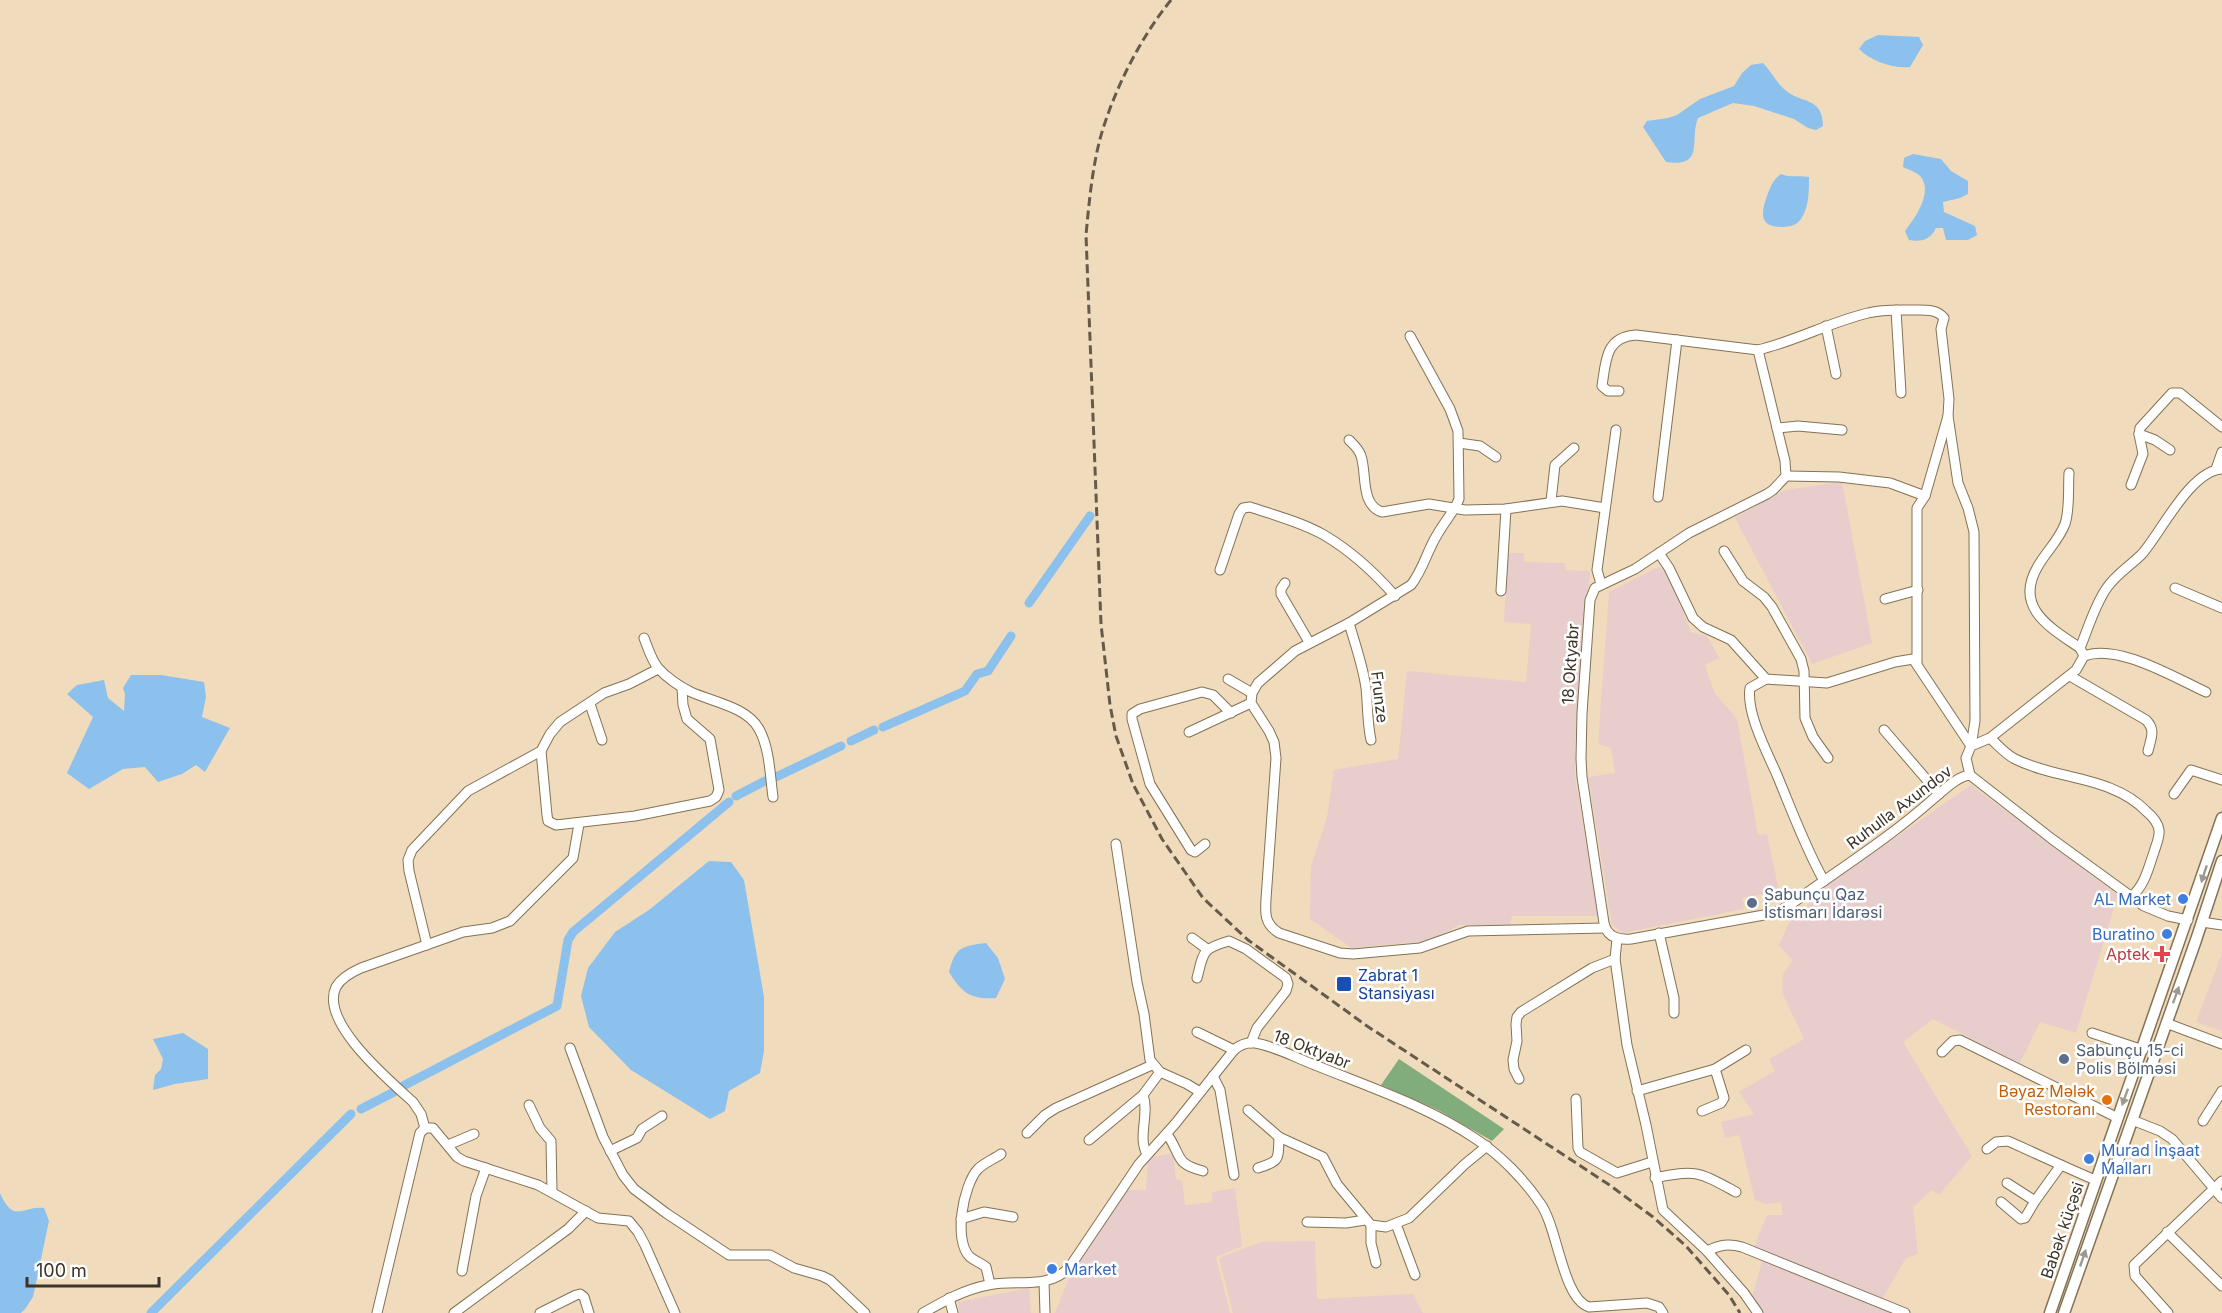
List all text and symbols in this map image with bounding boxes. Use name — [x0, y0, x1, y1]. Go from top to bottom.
street label: 18 Oktyabr — [1557, 623, 1583, 705]
street label: Frunze — [1367, 670, 1393, 724]
street label: Ruhulla Axundov — [1842, 761, 1956, 853]
one-way arrow — [2198, 865, 2208, 883]
place label: Sabunçu Qaz İstismarı İdarəsi — [1764, 884, 1882, 922]
place label: AL Market — [2094, 889, 2171, 909]
marker: AL Market — [2176, 892, 2190, 906]
marker: Sabunçu Qaz İstismarı İdarəsi — [1745, 896, 1759, 910]
place label: Buratino — [2092, 924, 2155, 944]
marker: Buratino — [2160, 927, 2174, 941]
place label: Aptek — [2106, 944, 2150, 964]
marker: Aptek — [2155, 947, 2169, 961]
place label: Zabrat 1 Stansiyası — [1358, 965, 1435, 1003]
marker: Zabrat 1 Stansiyası — [1335, 975, 1353, 993]
one-way arrow — [2172, 986, 2182, 1004]
street label: 18 Oktyabr — [1271, 1025, 1353, 1073]
place label: Sabunçu 15-ci Polis Bölməsi — [2076, 1040, 2184, 1078]
marker: Sabunçu 15-ci Polis Bölməsi — [2057, 1052, 2071, 1066]
place label: Bəyaz Mələk Restoranı — [1999, 1081, 2095, 1119]
one-way arrow — [2120, 1088, 2130, 1106]
marker: Bəyaz Mələk Restoranı — [2100, 1093, 2114, 1107]
place label: Murad İnşaat Malları — [2101, 1140, 2200, 1178]
marker: Murad İnşaat Malları — [2082, 1152, 2096, 1166]
street label: Babək küçəsi — [2036, 1179, 2088, 1281]
one-way arrow — [2079, 1249, 2089, 1267]
scale bar — [27, 1250, 159, 1288]
place label: Market — [1064, 1259, 1117, 1279]
text: 100 m — [36, 1260, 87, 1281]
marker: Market — [1045, 1262, 1059, 1276]

